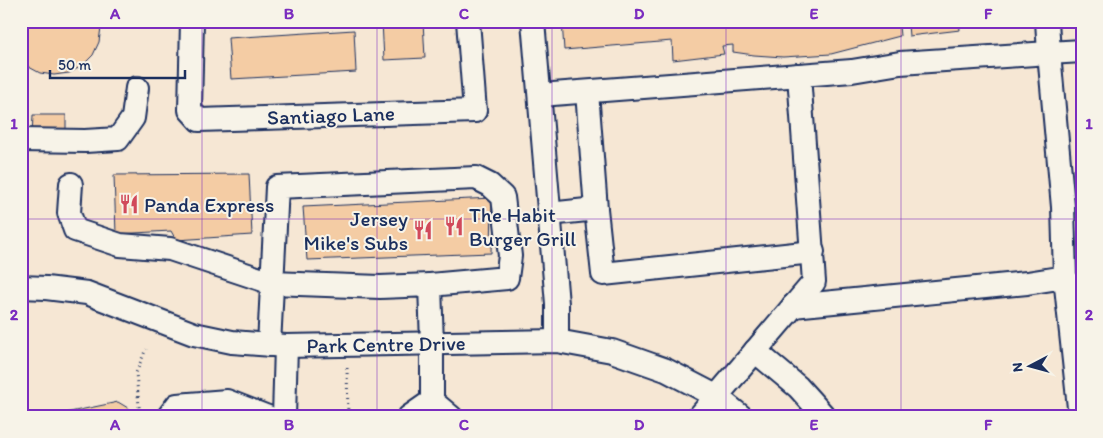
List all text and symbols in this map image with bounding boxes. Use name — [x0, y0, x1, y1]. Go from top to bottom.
text: A — [109, 4, 121, 23]
text: B — [284, 4, 295, 23]
text: C — [459, 4, 470, 23]
text: D — [634, 4, 645, 23]
text: E — [810, 4, 819, 23]
text: F — [984, 4, 993, 23]
scale bar — [50, 48, 185, 80]
text: 50 m — [58, 56, 91, 74]
street label: Santiago Lane — [267, 100, 395, 130]
text: 1 — [10, 114, 18, 133]
text: 1 — [1085, 114, 1093, 133]
place label: Panda Express — [144, 192, 274, 217]
restaurant icon: Panda Express — [118, 193, 140, 215]
place label: The Habit Burger Grill — [469, 202, 576, 251]
place label: Jersey Mike's Subs — [303, 206, 408, 255]
restaurant icon: The Habit Burger Grill — [443, 215, 465, 237]
restaurant icon: Jersey Mike's Subs — [412, 219, 434, 241]
text: 2 — [10, 305, 19, 324]
text: 2 — [1085, 305, 1094, 324]
street label: Park Centre Drive — [306, 330, 466, 358]
north arrow — [1006, 340, 1056, 390]
text: N — [1009, 362, 1027, 373]
text: A — [109, 415, 121, 434]
text: B — [284, 415, 295, 434]
text: C — [459, 415, 470, 434]
text: D — [634, 415, 645, 434]
text: E — [810, 415, 819, 434]
text: F — [984, 415, 993, 434]

